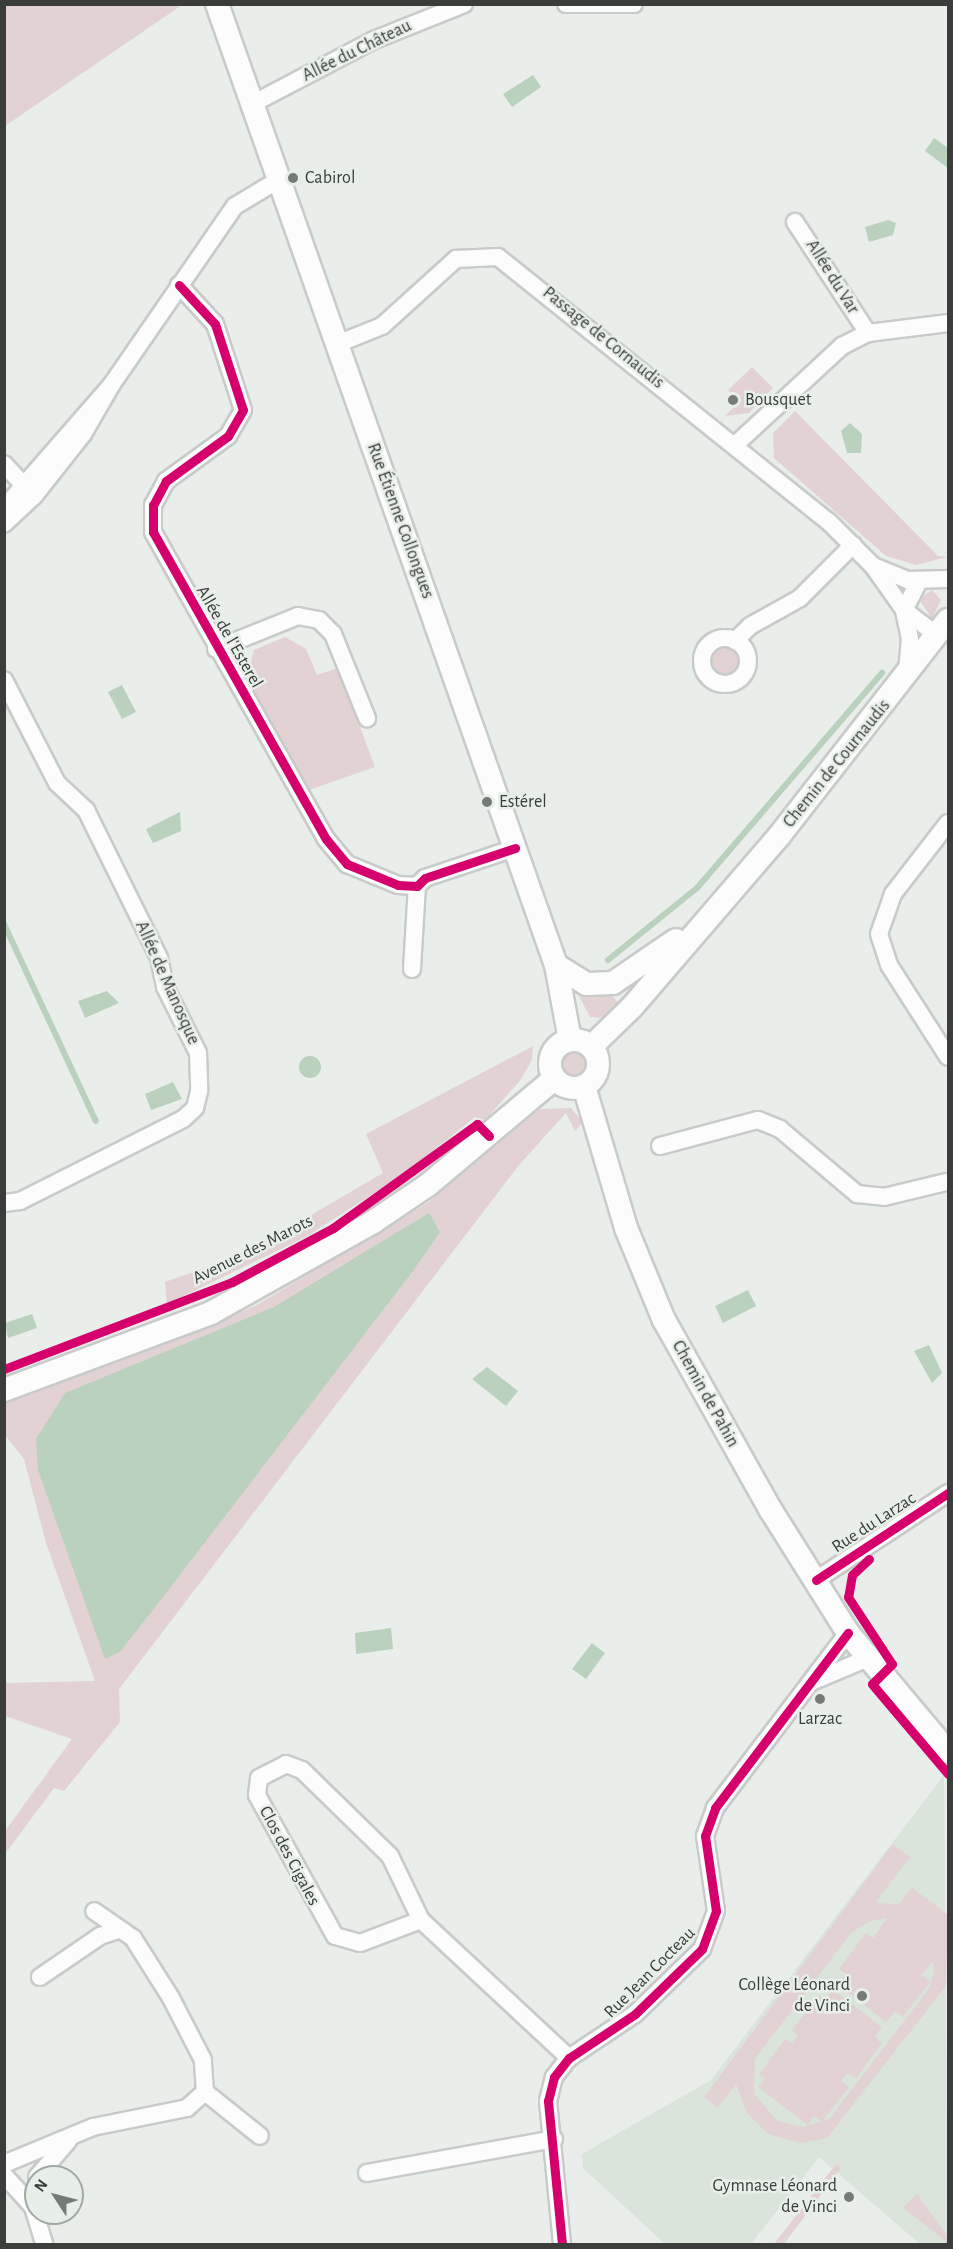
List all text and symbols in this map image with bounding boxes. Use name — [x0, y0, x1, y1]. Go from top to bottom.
street label: Allée du Château — [299, 15, 415, 87]
place label: Cabirol — [305, 167, 355, 189]
marker: Cabirol — [286, 171, 300, 185]
street label: Allée du Var — [801, 236, 863, 318]
street label: Passage de Cornaudis — [538, 282, 668, 394]
place label: Bousquet — [745, 389, 812, 411]
marker: Bousquet — [726, 393, 740, 407]
street label: Rue Étienne Collongues — [362, 440, 438, 602]
street label: Allée de l'Esterel — [191, 582, 267, 692]
street label: Chemin de Cournaudis — [779, 696, 895, 832]
place label: Estérel — [499, 791, 547, 813]
marker: Estérel — [480, 795, 494, 809]
street label: Allée de Manosque — [130, 918, 204, 1048]
street label: Avenue des Marots — [189, 1210, 317, 1290]
street label: Chemin de Pahin — [667, 1337, 743, 1451]
street label: Rue du Larzac — [828, 1488, 920, 1558]
marker: Larzac — [813, 1692, 827, 1706]
place label: Larzac — [798, 1708, 842, 1730]
street label: Clos des Cigales — [254, 1803, 324, 1909]
street label: Rue Jean Cocteau — [600, 1923, 700, 2023]
place label: Collège Léonard de Vinci — [738, 1975, 850, 2018]
marker: Collège Léonard de Vinci — [855, 1989, 869, 2003]
north arrow — [24, 2165, 84, 2225]
text: N — [31, 2176, 51, 2195]
place label: Gymnase Léonard de Vinci — [712, 2176, 837, 2218]
marker: Gymnase Léonard de Vinci — [842, 2190, 856, 2204]

